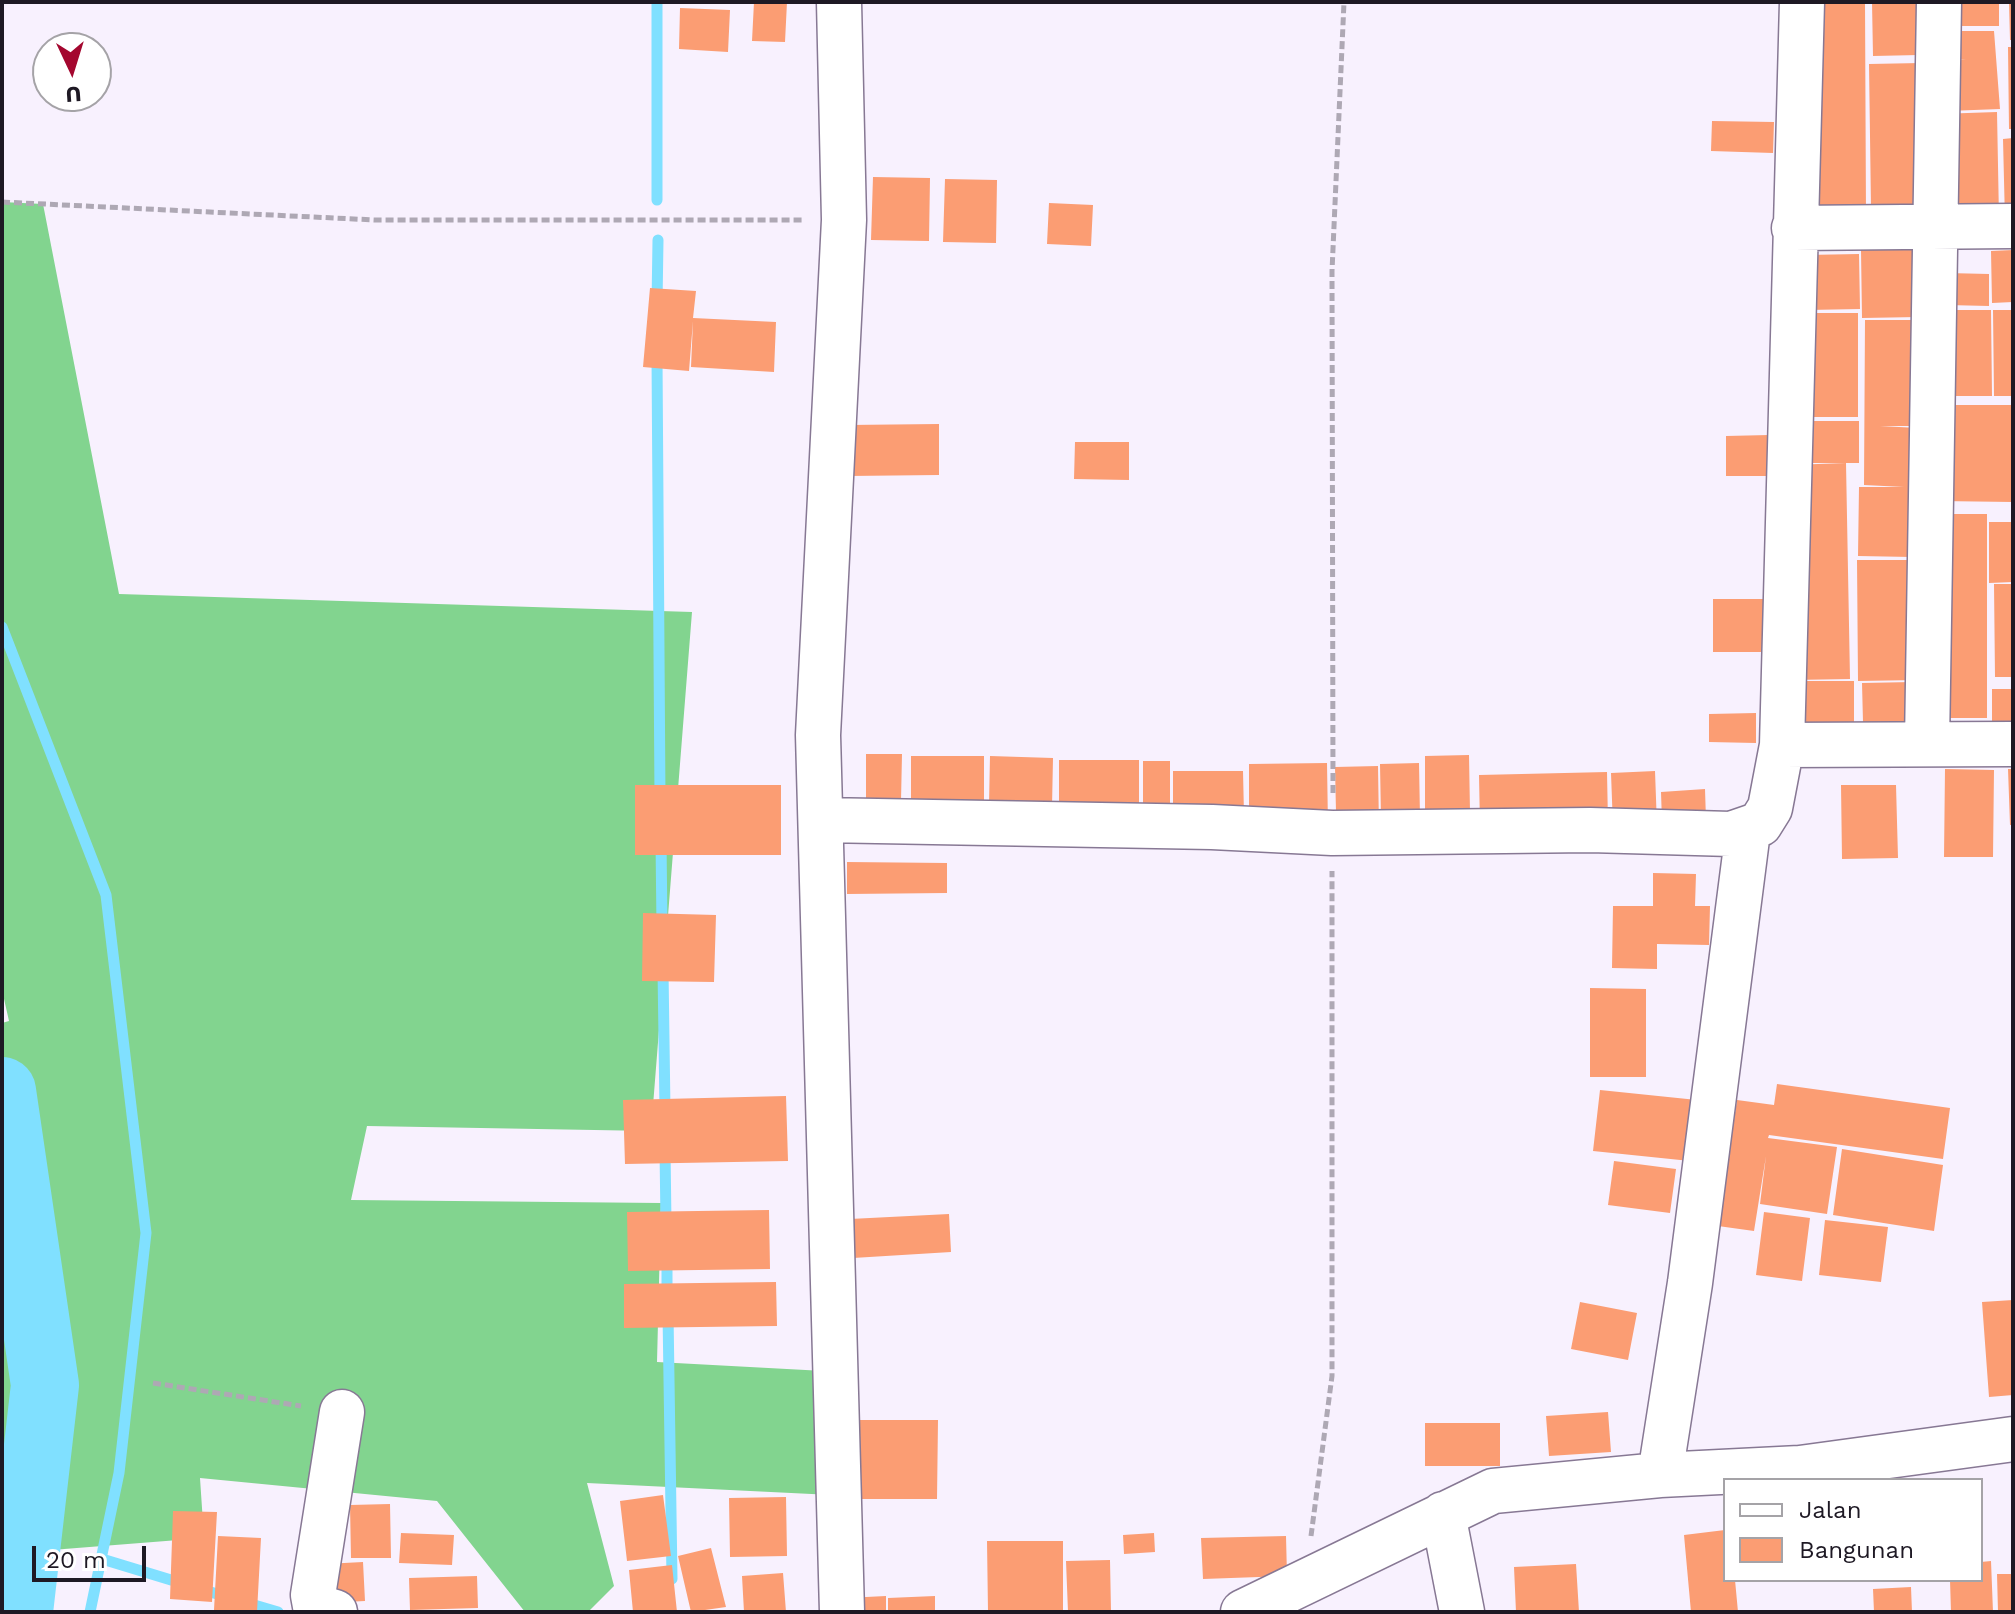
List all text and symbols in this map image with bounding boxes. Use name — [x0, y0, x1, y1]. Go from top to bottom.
north arrow — [32, 32, 112, 112]
text: U — [65, 81, 82, 107]
legend — [1723, 1478, 1983, 1582]
text: Jalan — [1799, 1496, 1862, 1524]
scale bar — [36, 1530, 150, 1580]
text: Bangunan — [1799, 1536, 1914, 1564]
text: 20 m — [46, 1546, 106, 1574]

